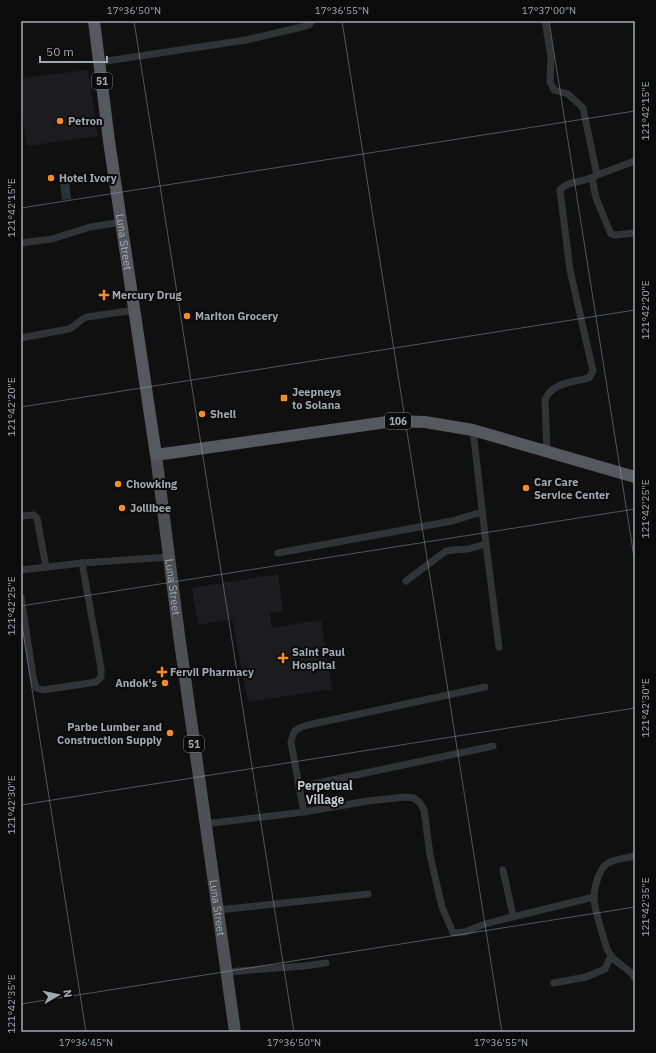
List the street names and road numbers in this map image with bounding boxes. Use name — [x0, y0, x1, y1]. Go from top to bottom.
road number: 51 — [92, 73, 112, 89]
street label: Luna Street — [113, 213, 135, 271]
road number: 106 — [385, 413, 411, 429]
street label: Luna Street — [162, 558, 183, 616]
road number: 51 — [184, 736, 204, 752]
street label: Luna Street — [207, 879, 228, 937]

